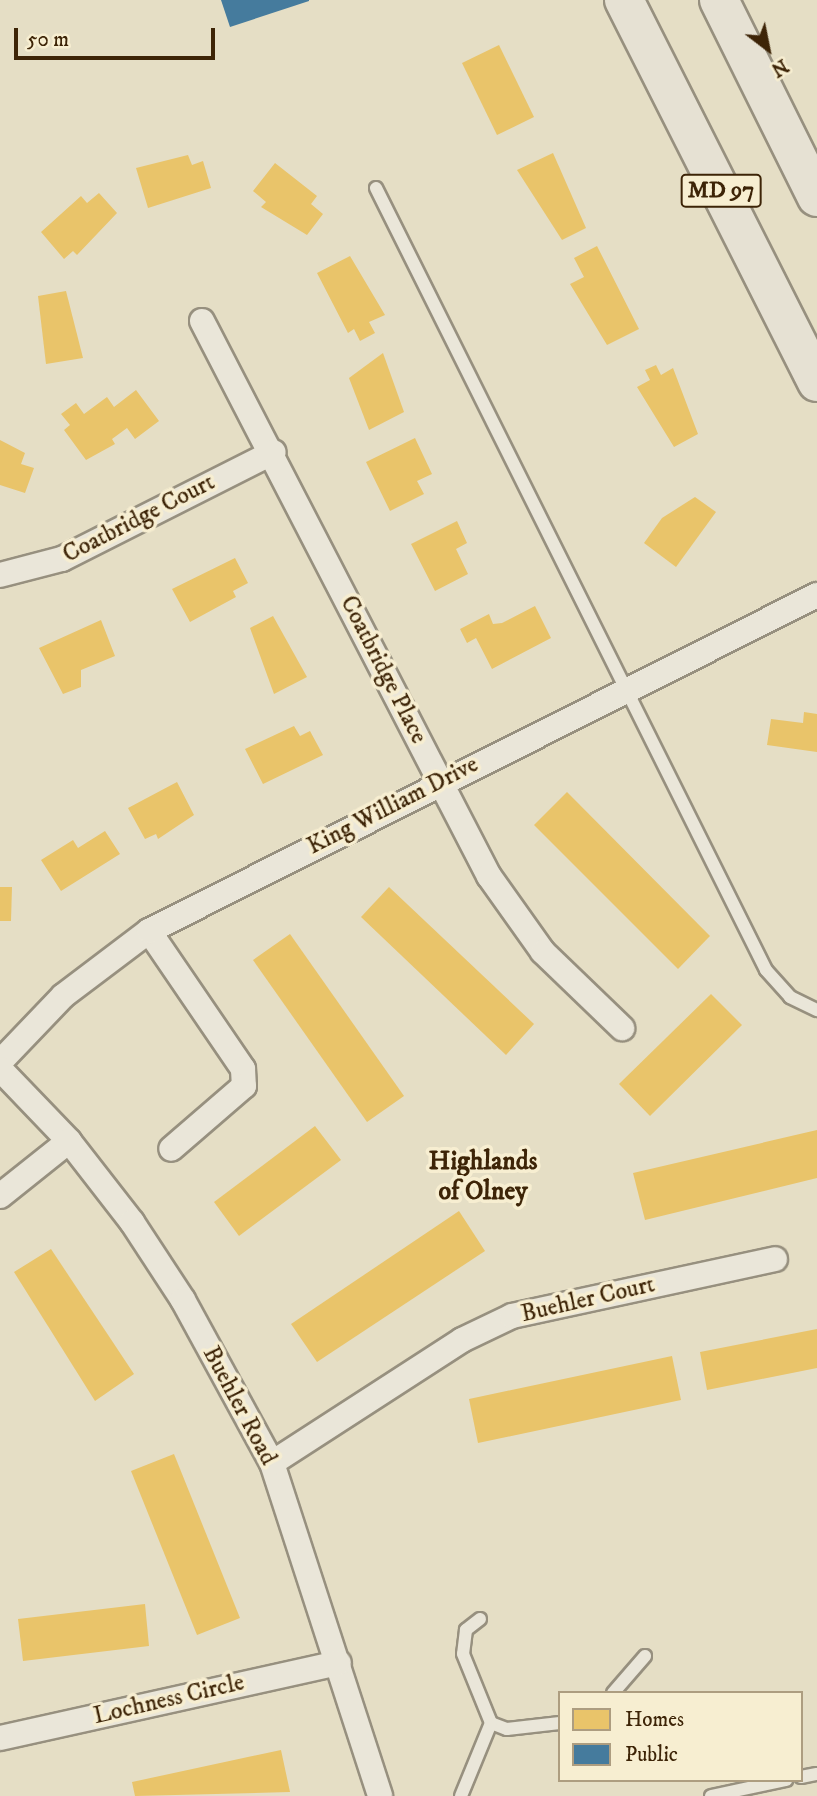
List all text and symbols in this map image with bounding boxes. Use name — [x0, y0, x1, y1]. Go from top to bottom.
scale bar — [18, 14, 219, 58]
north arrow — [733, 14, 803, 84]
text: 50 m — [27, 27, 69, 53]
text: N — [767, 53, 792, 81]
road number: MD 97 — [679, 172, 763, 210]
street label: Coatbridge Court — [58, 468, 220, 570]
street label: Coatbridge Place — [333, 591, 433, 749]
street label: King William Drive — [303, 750, 483, 862]
district label: Highlands of Olney — [429, 1146, 537, 1208]
street label: Buehler Court — [518, 1271, 658, 1329]
street label: Buehler Road — [196, 1342, 282, 1470]
street label: Lochness Circle — [91, 1669, 247, 1731]
legend — [558, 1691, 803, 1782]
text: Homes — [625, 1707, 684, 1733]
text: Public — [625, 1742, 678, 1768]

